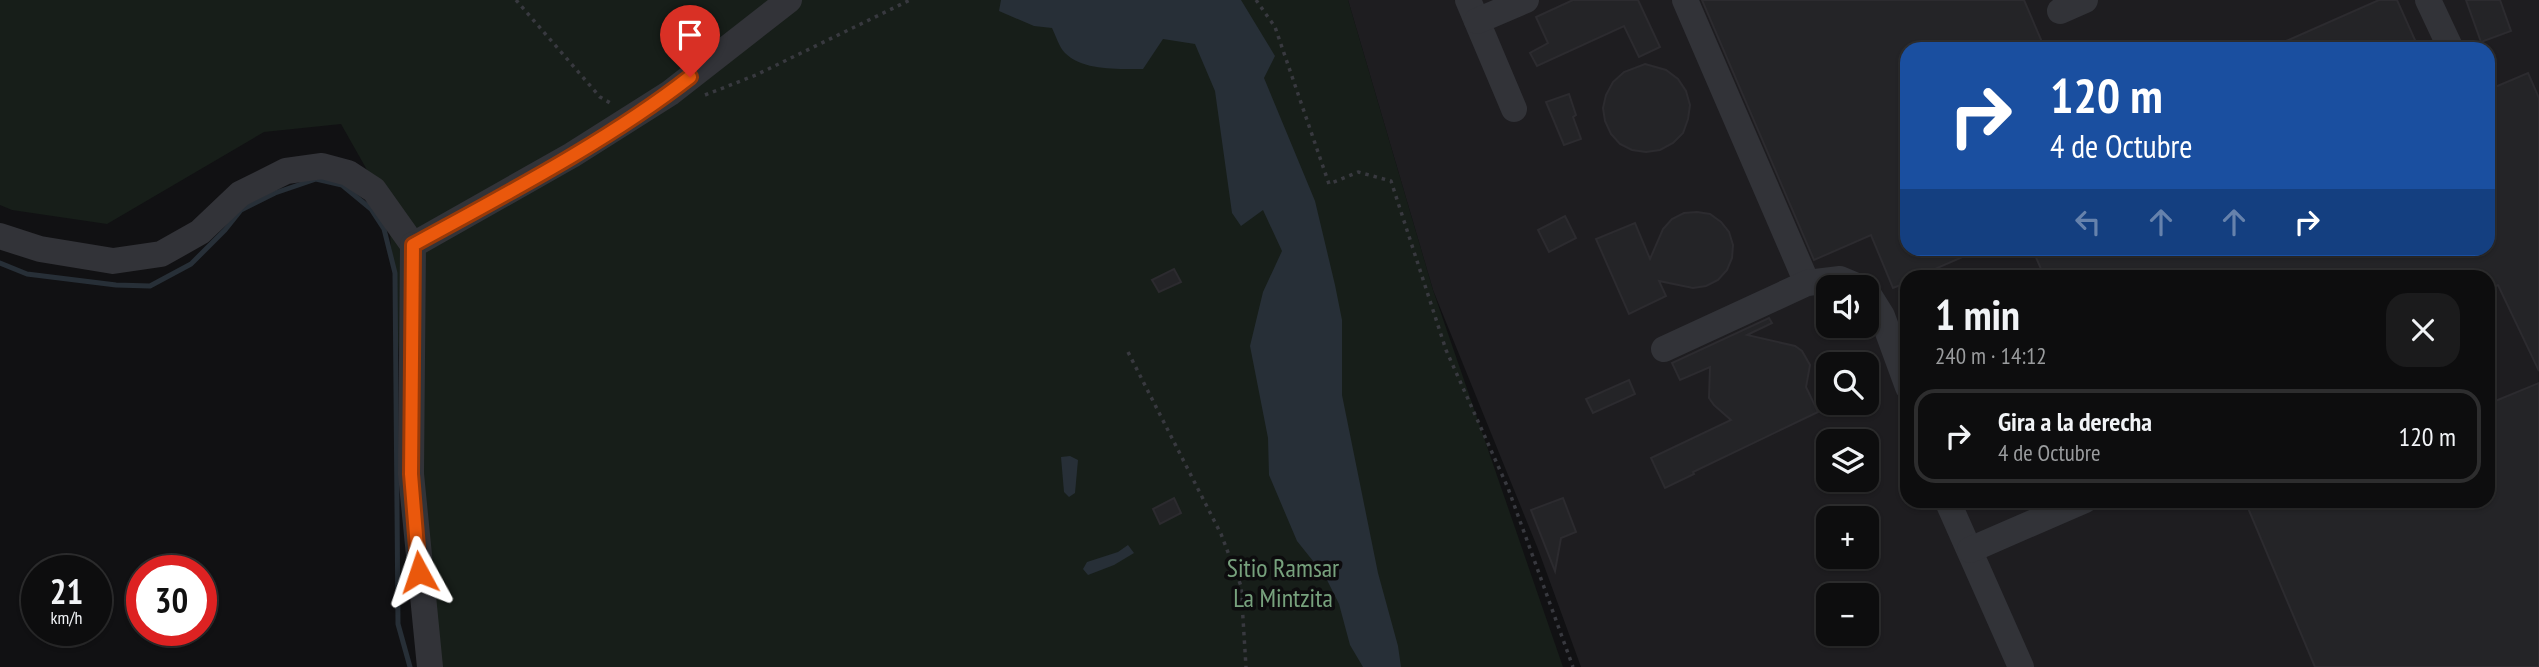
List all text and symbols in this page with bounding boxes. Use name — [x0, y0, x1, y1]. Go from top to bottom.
pin — [660, 5, 720, 77]
icon: arrive — [671, 16, 709, 54]
text: 120 m — [2050, 63, 2163, 127]
icon: right — [1935, 70, 2026, 161]
text: 4 de Octubre — [2050, 125, 2193, 167]
icon: left — [2069, 203, 2107, 241]
icon: ahead — [2142, 203, 2180, 241]
icon: ahead — [2215, 203, 2253, 241]
icon: right — [2288, 203, 2326, 241]
map controls — [1816, 275, 1879, 646]
button: sound — [1816, 275, 1879, 338]
text: 1 min — [1935, 287, 2020, 342]
button: close — [2386, 293, 2460, 367]
text: 240 m · 14:12 — [1935, 341, 2047, 370]
button: search — [1816, 352, 1879, 415]
text: Gira a la derecha — [1998, 405, 2152, 438]
icon: right — [1939, 417, 1977, 455]
text: 120 m — [2398, 420, 2456, 453]
button: layers — [1816, 429, 1879, 492]
text: 4 de Octubre — [1998, 438, 2100, 467]
button: + — [1816, 506, 1879, 569]
position arrow — [382, 535, 456, 609]
park label: Sitio Ramsar La Mintzita — [1227, 551, 1339, 614]
speed limit sign: 30 — [126, 555, 217, 646]
text: 21 — [50, 568, 83, 614]
button: − — [1816, 583, 1879, 646]
text: km/h — [51, 606, 82, 629]

